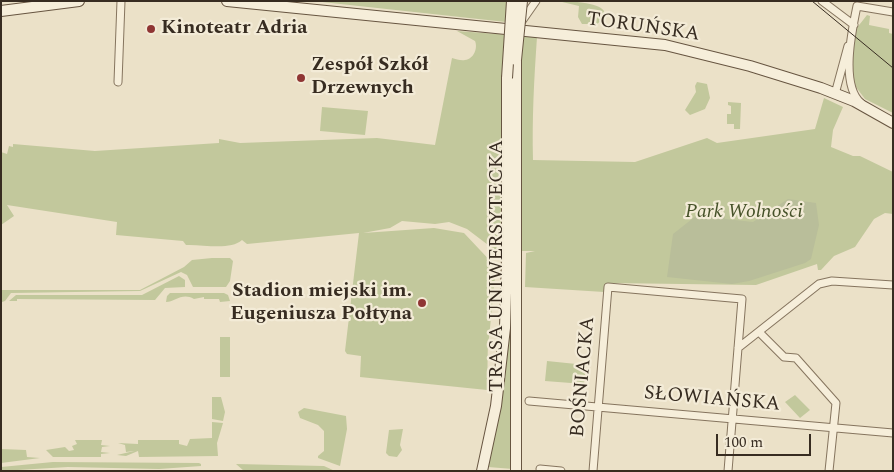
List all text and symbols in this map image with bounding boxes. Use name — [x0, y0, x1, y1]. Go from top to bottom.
street label: TORUŃSKA — [585, 8, 701, 48]
place label: Kinoteatr Adria — [161, 17, 308, 41]
marker: Kinoteatr Adria — [145, 23, 157, 35]
place label: Zespół Szkół Drzewnych — [311, 54, 429, 101]
marker: Zespół Szkół Drzewnych — [295, 72, 307, 84]
street label: TRASA UNIWERSYTECKA — [486, 140, 510, 392]
park label: Park Wolności — [685, 201, 803, 225]
place label: Stadion miejski im. Eugeniusza Połtyna — [230, 280, 412, 327]
marker: Stadion miejski im. Eugeniusza Połtyna — [416, 297, 428, 309]
street label: BOŚNIACKA — [567, 316, 601, 438]
street label: SŁOWIAŃSKA — [643, 382, 781, 418]
scale bar — [719, 424, 814, 456]
text: 100 m — [724, 431, 763, 454]

